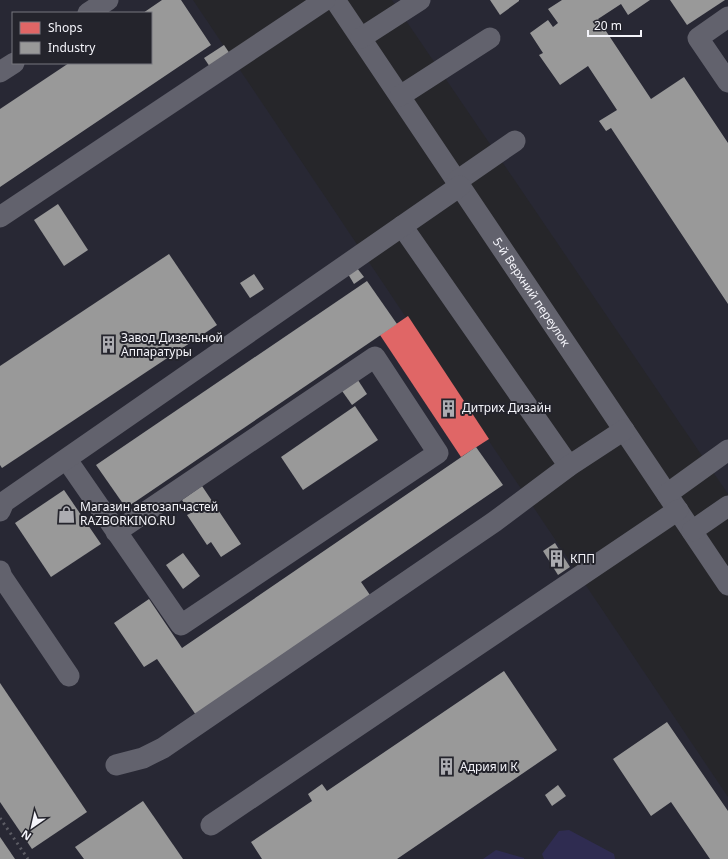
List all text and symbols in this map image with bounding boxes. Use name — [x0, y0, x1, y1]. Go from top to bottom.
legend — [12, 12, 152, 64]
scale bar — [588, 12, 641, 38]
text: 20 m — [594, 17, 622, 34]
text: Shops — [48, 19, 83, 36]
text: Industry — [48, 39, 96, 56]
street label: 5-й Верхний переулок — [489, 234, 575, 350]
place label: Завод Дизельной Аппаратуры — [121, 329, 223, 360]
building icon: Завод Дизельной Аппаратуры — [98, 335, 118, 355]
building icon: Дитрих Дизайн — [439, 398, 459, 418]
place label: Дитрих Дизайн — [462, 399, 551, 416]
place label: Магазин автозапчастей RAZBORKINO.RU — [80, 498, 218, 529]
shop icon: Магазин автозапчастей RAZBORKINO.RU — [57, 504, 77, 524]
building icon: КПП — [547, 549, 567, 569]
place label: КПП — [570, 550, 595, 567]
building icon: Адрия и К — [437, 757, 457, 777]
place label: Адрия и К — [460, 758, 518, 775]
north arrow — [12, 807, 52, 847]
text: N — [18, 827, 34, 844]

